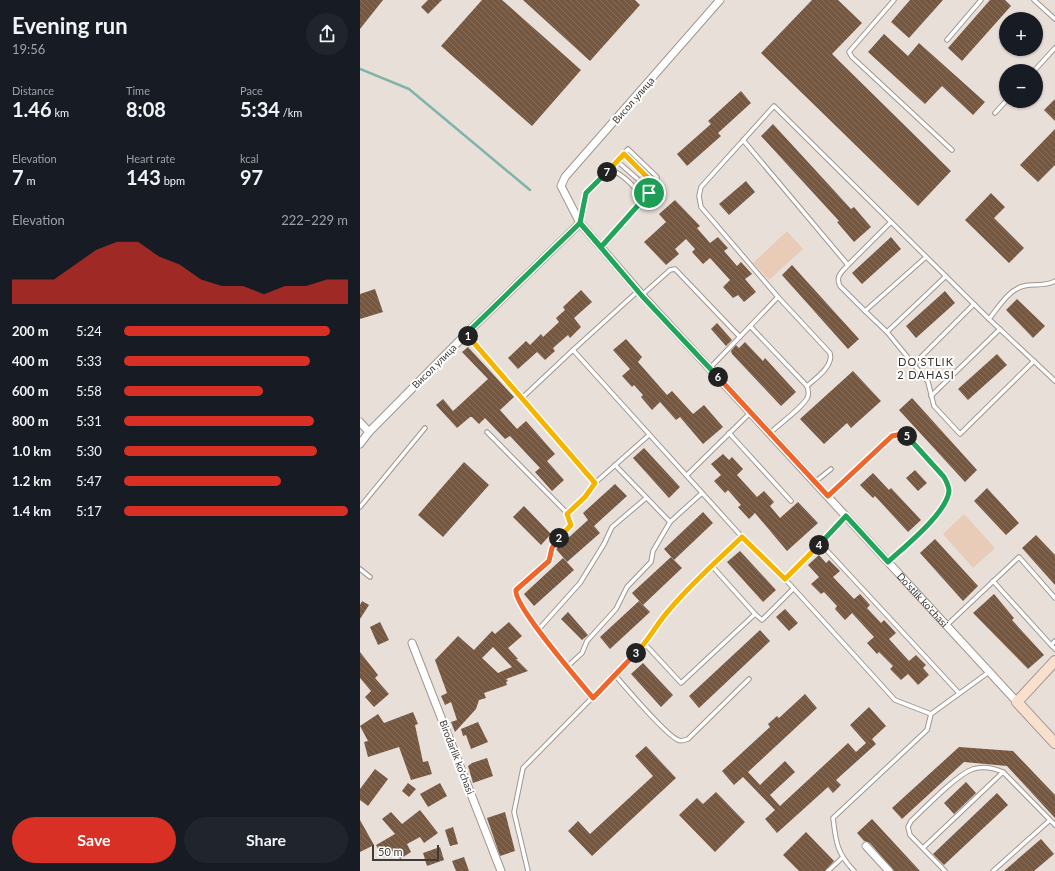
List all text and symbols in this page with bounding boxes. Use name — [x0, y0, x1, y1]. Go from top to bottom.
text: Evening run — [12, 12, 128, 39]
map controls — [999, 12, 1043, 108]
button: + — [999, 12, 1043, 56]
button: share — [306, 13, 348, 55]
text: 19:56 — [12, 41, 45, 57]
button: − — [999, 64, 1043, 108]
street label: Висол улица — [609, 74, 657, 126]
text: Distance — [12, 84, 54, 97]
text: Time — [126, 84, 150, 97]
text: Pace — [240, 84, 263, 97]
text: 1.46 — [12, 97, 52, 121]
text: 8:08 — [126, 97, 166, 121]
text: 5:34 — [240, 97, 280, 121]
text: km — [52, 106, 69, 119]
text: /km — [280, 106, 302, 119]
text: Elevation — [12, 152, 57, 165]
text: Heart rate — [126, 152, 175, 165]
text: kcal — [240, 152, 259, 165]
pin: 7 — [597, 162, 617, 182]
text: 7 — [12, 165, 24, 189]
text: 143 — [126, 165, 161, 189]
text: 97 — [240, 165, 263, 189]
text: 7 — [604, 165, 610, 178]
text: m — [24, 174, 35, 187]
text: bpm — [161, 174, 185, 187]
pin — [632, 176, 666, 210]
icon: arrive — [638, 182, 660, 204]
text: Elevation — [12, 212, 65, 228]
text: 222–229 m — [281, 212, 348, 228]
text: 200 m — [12, 323, 49, 339]
text: 5:24 — [76, 323, 102, 339]
pin: 1 — [458, 326, 478, 346]
text: 1 — [465, 329, 471, 342]
street label: Висол улица — [409, 341, 459, 391]
text: 400 m — [12, 353, 49, 369]
text: 5:33 — [76, 353, 102, 369]
district label: DO'STLIK 2 DAHASI — [897, 355, 955, 381]
pin: 6 — [708, 367, 728, 387]
text: 6 — [715, 370, 721, 383]
text: 600 m — [12, 383, 49, 399]
text: 5:58 — [76, 383, 102, 399]
text: 800 m — [12, 413, 49, 429]
text: 5:31 — [76, 413, 102, 429]
pin: 5 — [897, 426, 917, 446]
text: 5 — [904, 429, 910, 442]
text: 1.0 km — [12, 443, 51, 459]
text: 5:30 — [76, 443, 102, 459]
text: 1.2 km — [12, 473, 51, 489]
text: 5:47 — [76, 473, 102, 489]
text: 1.4 km — [12, 503, 51, 519]
text: 5:17 — [76, 503, 102, 519]
pin: 2 — [549, 528, 569, 548]
text: 2 — [556, 531, 562, 544]
pin: 4 — [809, 535, 829, 555]
text: 4 — [816, 538, 822, 551]
street label: Do'stlik ko'chasi — [895, 570, 951, 629]
pin: 3 — [626, 643, 646, 663]
text: 3 — [633, 646, 639, 659]
street label: Birodarlik ko'chasi — [437, 718, 477, 796]
button: Save — [12, 817, 176, 863]
button: Share — [184, 817, 348, 863]
scale bar — [372, 843, 439, 862]
text: 50 m — [378, 845, 403, 858]

